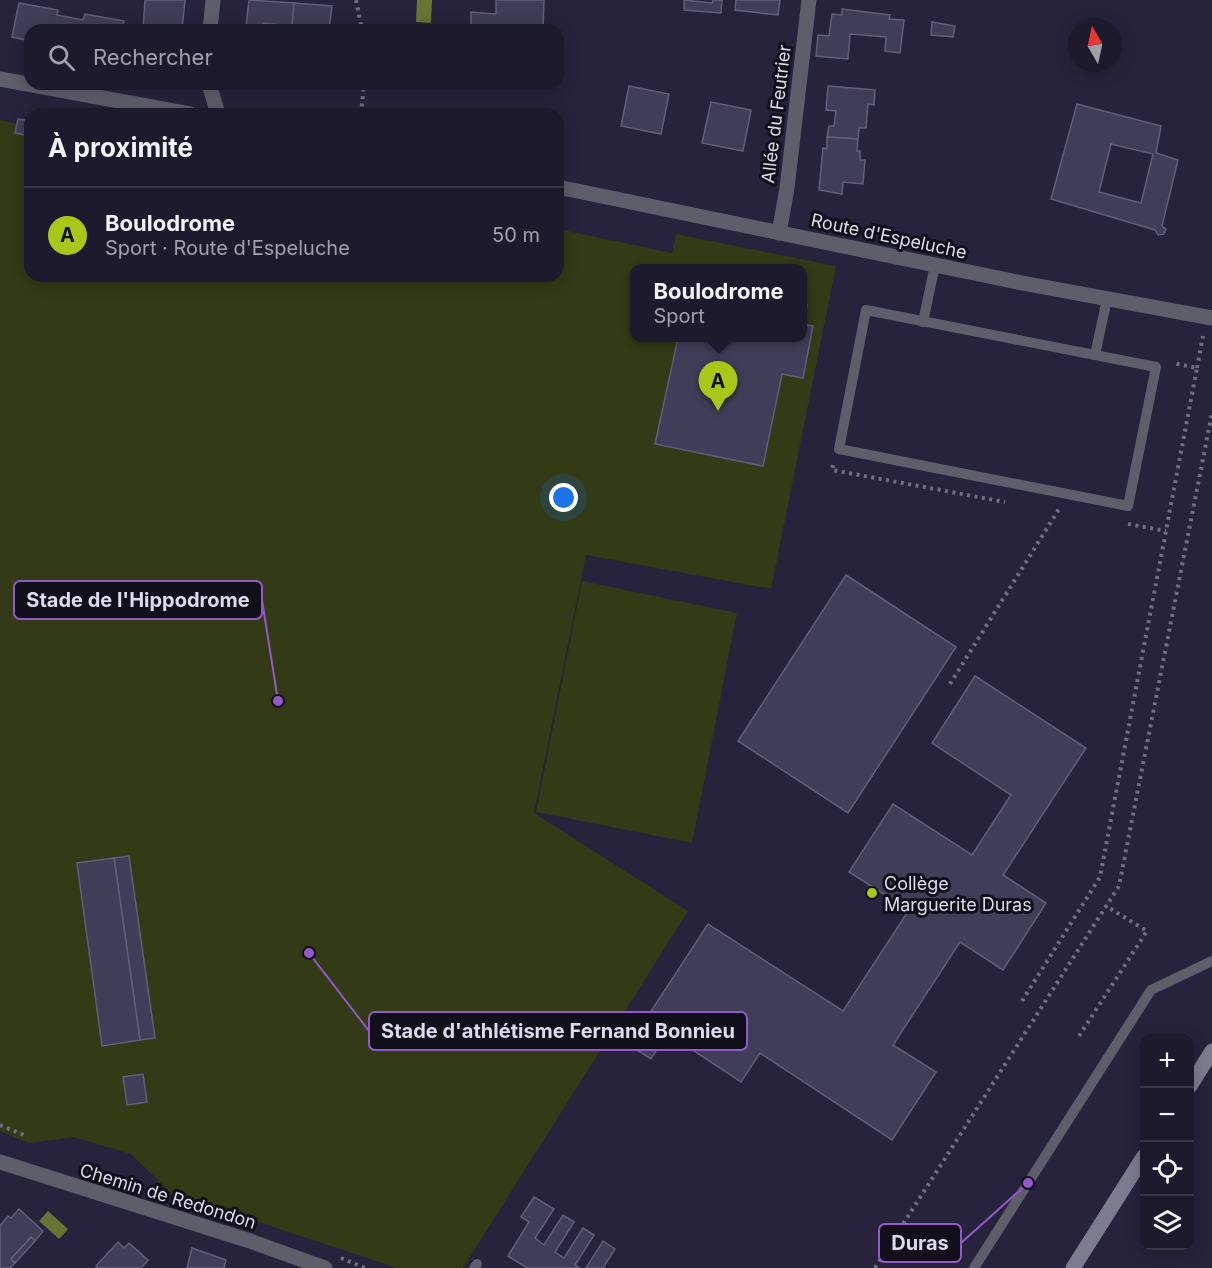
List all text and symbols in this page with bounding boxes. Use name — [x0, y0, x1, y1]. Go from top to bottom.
north arrow — [1068, 18, 1122, 72]
search box — [24, 24, 564, 90]
icon: search — [45, 41, 78, 74]
street label: Allée du Feutrier — [757, 43, 795, 185]
text: Rechercher — [93, 44, 213, 70]
text: À proximité — [48, 132, 193, 163]
street label: Route d'Espeluche — [809, 209, 969, 263]
text: Boulodrome — [105, 210, 235, 236]
text: A — [60, 223, 75, 247]
text: 50 m — [492, 223, 540, 247]
text: Sport · Route d'Espeluche — [105, 236, 350, 260]
popup — [630, 264, 807, 342]
text: Boulodrome — [653, 278, 784, 304]
text: Sport — [653, 304, 705, 328]
pin: A — [698, 362, 738, 411]
your location — [549, 483, 578, 512]
callout: Stade de l'Hippodrome — [14, 581, 262, 619]
text: Stade de l'Hippodrome — [26, 588, 250, 612]
place label: Collège Marguerite Duras — [884, 873, 1032, 915]
marker: Collège Marguerite Duras — [865, 886, 879, 900]
callout: Stade d'athlétisme Fernand Bonnieu — [369, 1012, 747, 1050]
text: Stade d'athlétisme Fernand Bonnieu — [381, 1019, 735, 1043]
map controls — [1140, 1034, 1194, 1250]
button: + — [1140, 1034, 1194, 1088]
button: − — [1140, 1088, 1194, 1142]
button: locate — [1140, 1142, 1194, 1196]
street label: Chemin de Redondon — [77, 1159, 259, 1233]
button: layers — [1140, 1196, 1194, 1250]
callout: Duras — [879, 1224, 961, 1262]
text: Duras — [891, 1231, 949, 1255]

